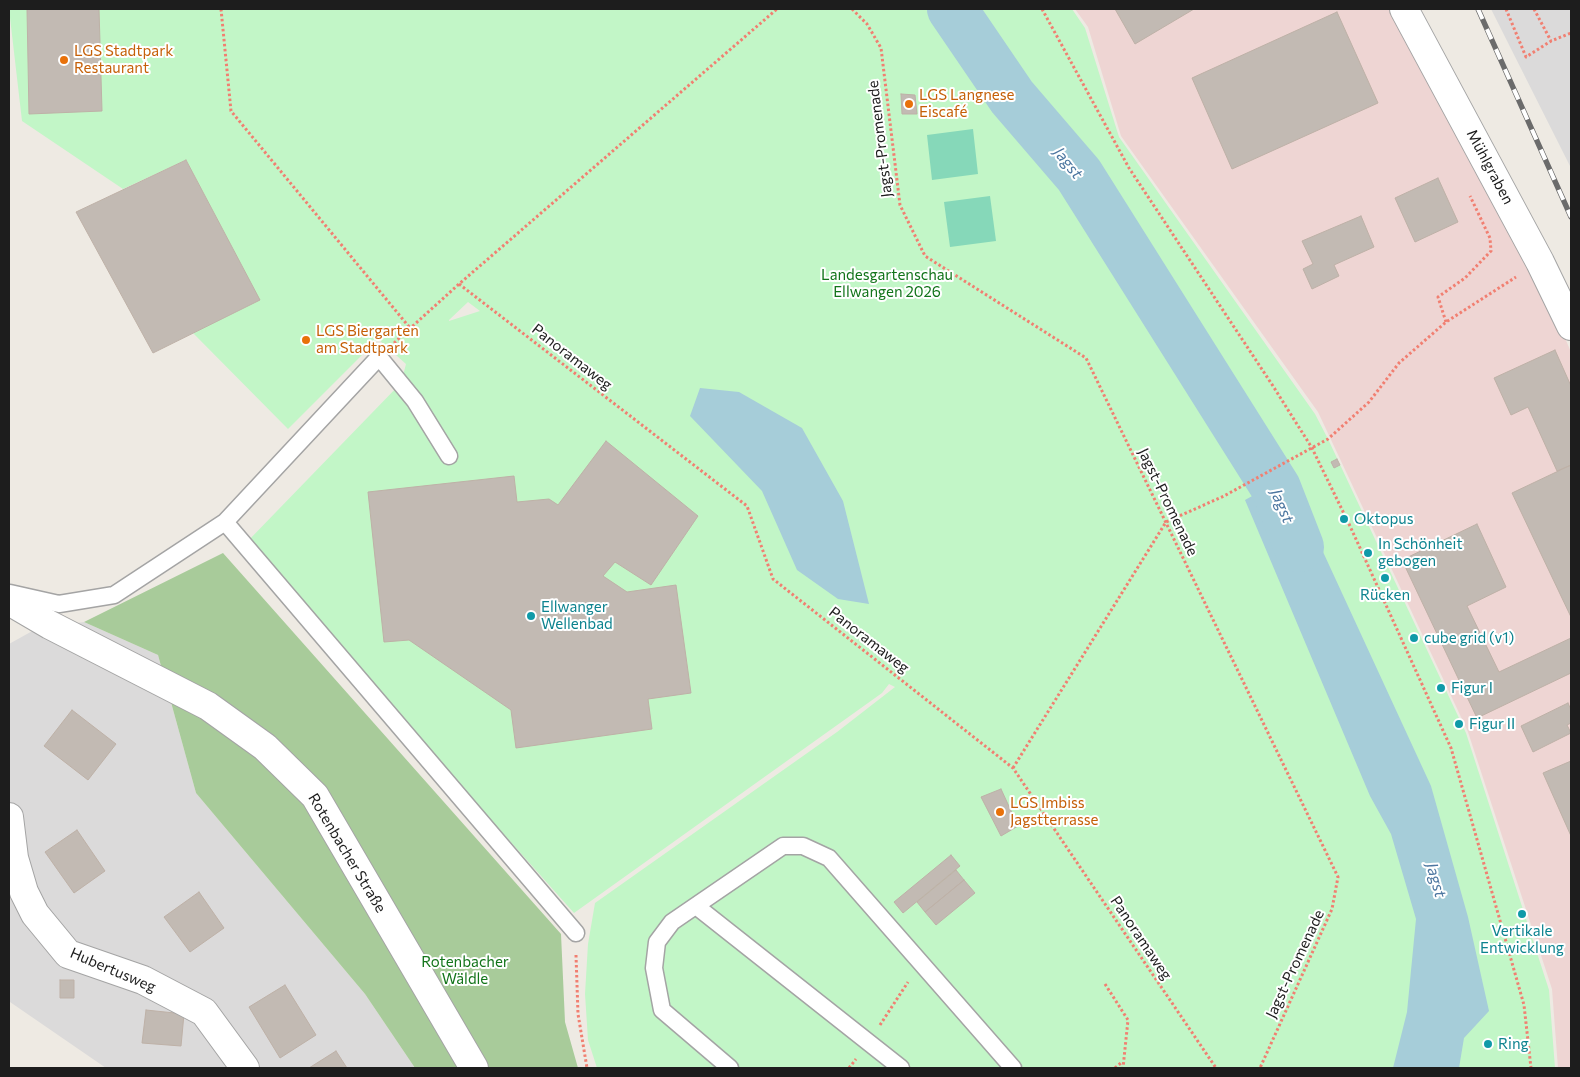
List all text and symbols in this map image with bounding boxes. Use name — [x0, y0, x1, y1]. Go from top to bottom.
place label: LGS Stadtpark Restaurant — [74, 42, 173, 77]
marker: LGS Stadtpark Restaurant — [58, 54, 70, 66]
street label: Jagst-Promenade — [864, 79, 896, 199]
place label: LGS Langnese Eiscafé — [919, 86, 1014, 121]
marker: LGS Langnese Eiscafé — [903, 98, 915, 110]
street label: Mühlgraben — [1463, 126, 1517, 208]
water label: Jagst — [1049, 143, 1087, 183]
park label: Landesgartenschau Ellwangen 2026 — [821, 266, 953, 301]
street label: Panoramaweg — [528, 320, 616, 394]
place label: LGS Biergarten am Stadtpark — [316, 322, 419, 357]
marker: LGS Biergarten am Stadtpark — [300, 334, 312, 346]
street label: Jagst-Promenade — [1134, 445, 1202, 559]
water label: Jagst — [1266, 486, 1298, 526]
place label: Oktopus — [1354, 510, 1413, 528]
marker: Oktopus — [1338, 513, 1350, 525]
place label: In Schönheit gebogen — [1378, 535, 1463, 570]
marker: In Schönheit gebogen — [1362, 547, 1374, 559]
marker: Rücken — [1379, 572, 1391, 584]
place label: Rücken — [1360, 586, 1410, 604]
place label: Ellwanger Wellenbad — [541, 598, 613, 633]
street label: Panoramaweg — [825, 603, 913, 677]
marker: Ellwanger Wellenbad — [525, 610, 537, 622]
place label: cube grid (v1) — [1424, 629, 1514, 647]
marker: cube grid (v1) — [1408, 632, 1420, 644]
place label: Figur I — [1451, 679, 1493, 697]
marker: Figur I — [1435, 682, 1447, 694]
place label: Figur II — [1469, 715, 1515, 733]
marker: Figur II — [1453, 718, 1465, 730]
street label: Rotenbacher Straße — [304, 790, 390, 916]
place label: LGS Imbiss Jagstterrasse — [1010, 794, 1098, 829]
marker: LGS Imbiss Jagstterrasse — [994, 806, 1006, 818]
water label: Jagst — [1422, 860, 1450, 900]
street label: Panoramaweg — [1106, 893, 1176, 983]
street label: Jagst-Promenade — [1262, 907, 1328, 1021]
marker: Vertikale Entwicklung — [1516, 908, 1528, 920]
place label: Vertikale Entwicklung — [1480, 922, 1564, 957]
street label: Hubertusweg — [67, 944, 159, 996]
park label: Rotenbacher Wäldle — [421, 953, 509, 988]
place label: Ring — [1498, 1035, 1529, 1053]
marker: Ring — [1482, 1038, 1494, 1050]

